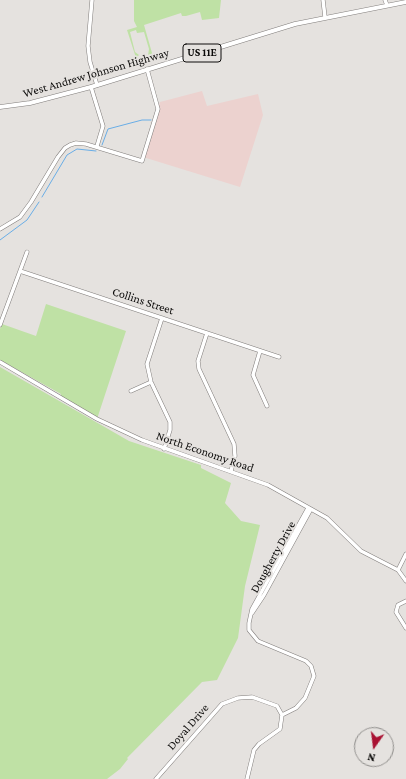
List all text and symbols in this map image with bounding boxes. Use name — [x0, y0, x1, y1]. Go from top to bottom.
road number: US 11E — [183, 44, 221, 62]
street label: West Andrew Johnson Highway — [21, 45, 171, 101]
street label: Collins Street — [110, 284, 176, 318]
street label: North Economy Road — [154, 429, 256, 475]
street label: Dougherty Drive — [247, 519, 299, 595]
street label: Doyal Drive — [164, 701, 212, 753]
north arrow — [354, 727, 394, 767]
text: N — [366, 751, 376, 764]

